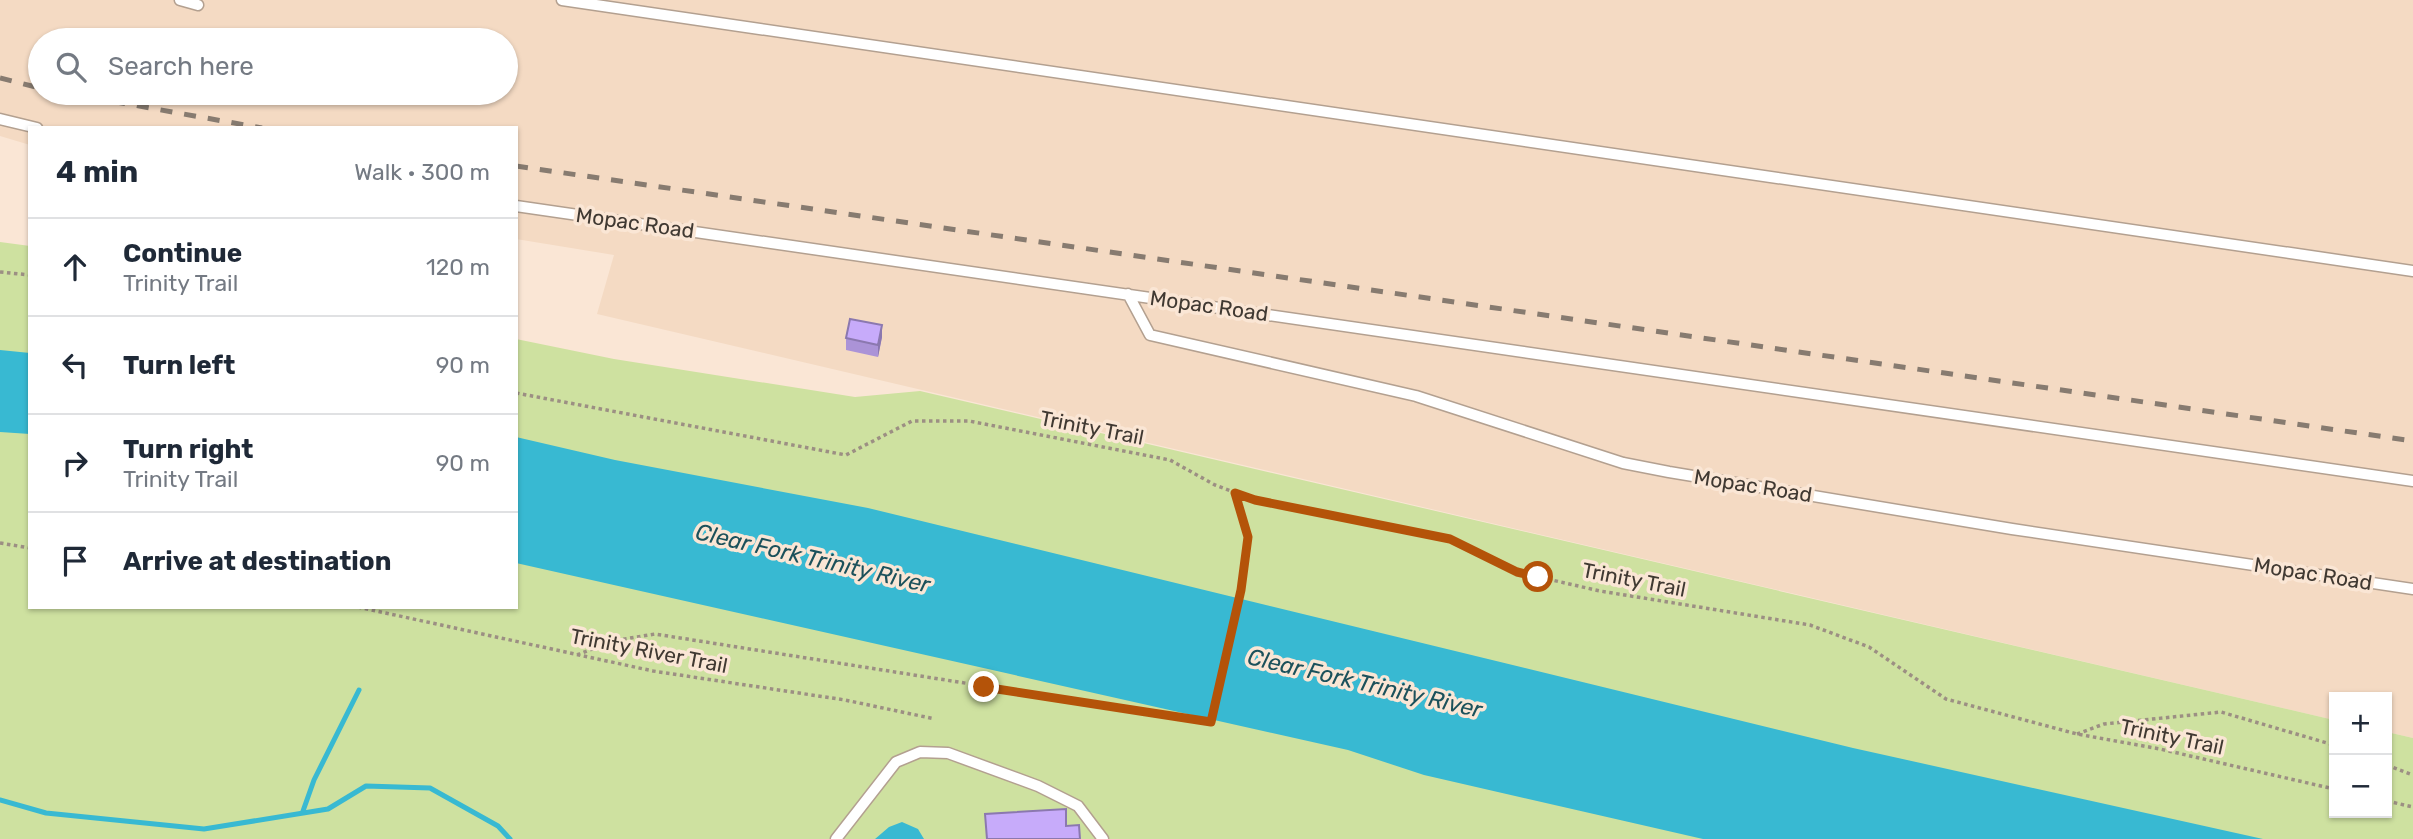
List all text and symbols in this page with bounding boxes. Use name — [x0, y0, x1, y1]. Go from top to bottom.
search box — [28, 28, 518, 105]
icon: search — [52, 48, 90, 86]
text: Search here — [108, 51, 254, 82]
text: 4 min — [56, 154, 138, 190]
text: Walk · 300 m — [354, 158, 490, 186]
street label: Mopac Road — [574, 202, 696, 243]
text: Continue — [123, 238, 242, 269]
icon: ahead — [56, 248, 94, 286]
text: 120 m — [426, 253, 490, 281]
text: Trinity Trail — [123, 269, 238, 297]
street label: Mopac Road — [1148, 285, 1270, 326]
icon: left — [56, 346, 94, 384]
text: Turn left — [123, 350, 235, 381]
text: 90 m — [436, 351, 490, 379]
street label: Trinity Trail — [1038, 405, 1146, 450]
text: Turn right — [123, 434, 253, 465]
icon: right — [56, 444, 94, 482]
text: 90 m — [436, 449, 490, 477]
street label: Mopac Road — [1692, 464, 1814, 507]
text: Trinity Trail — [123, 465, 238, 493]
water label: Clear Fork Trinity River — [693, 517, 934, 599]
icon: arrive — [56, 542, 94, 580]
text: Arrive at destination — [123, 546, 391, 577]
street label: Mopac Road — [2252, 552, 2374, 595]
street label: Trinity Trail — [1580, 557, 1688, 602]
route start — [1522, 561, 1553, 592]
street label: Trinity River Trail — [568, 623, 730, 678]
water label: Clear Fork Trinity River — [1245, 642, 1486, 724]
route end — [968, 671, 999, 702]
map controls — [2329, 692, 2392, 818]
button: + — [2329, 692, 2392, 755]
street label: Trinity Trail — [2118, 713, 2226, 760]
button: − — [2329, 755, 2392, 818]

